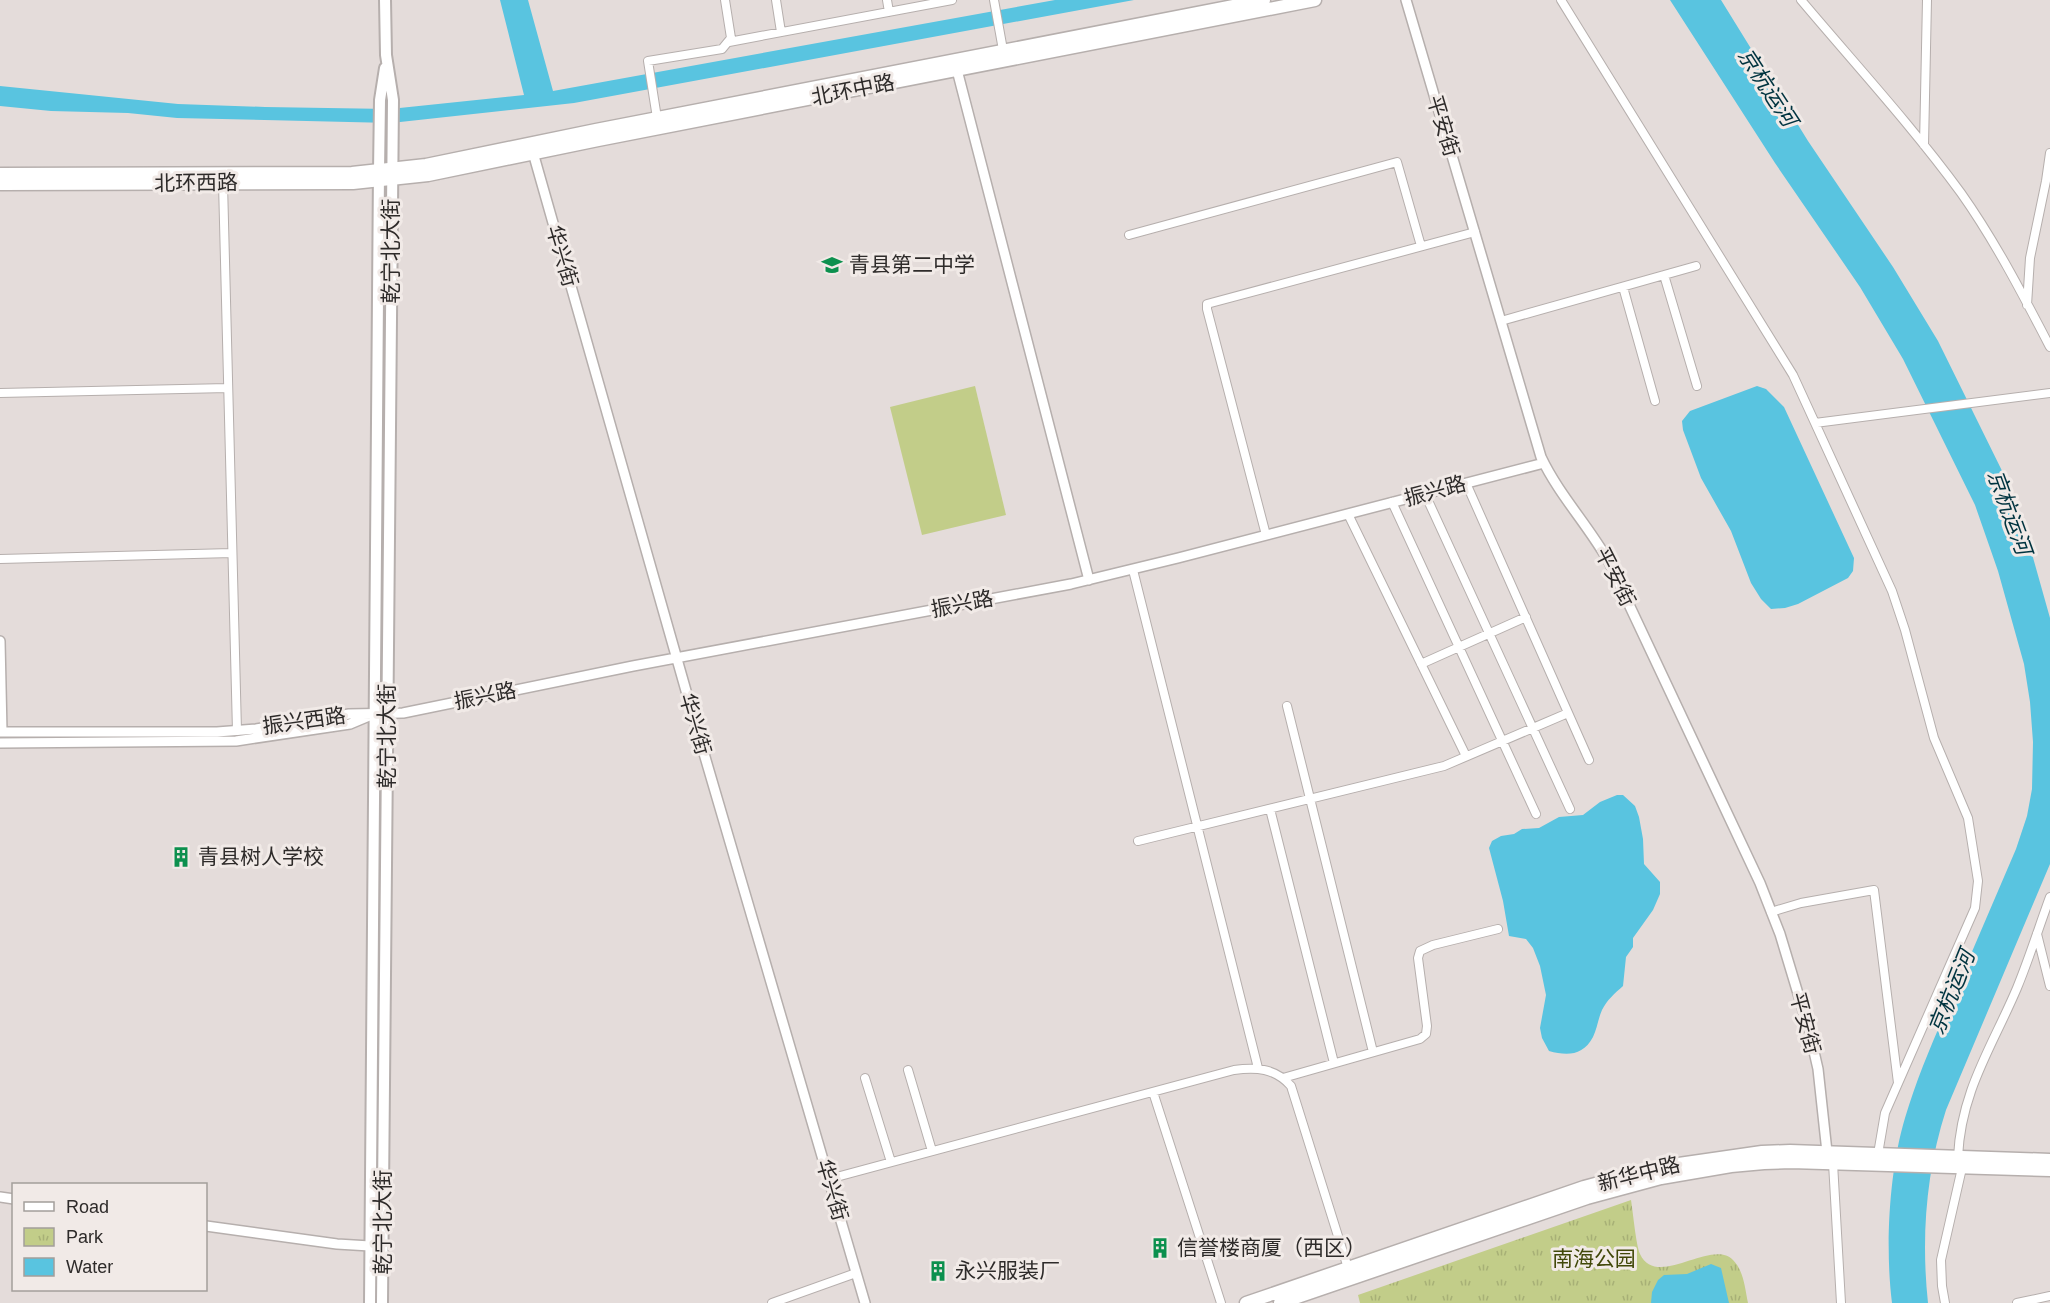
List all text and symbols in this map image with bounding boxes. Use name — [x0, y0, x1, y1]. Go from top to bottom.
water label: 京杭运河 — [1733, 44, 1804, 134]
street label: 北环中路 — [809, 70, 896, 109]
street label: 平安街 — [1423, 92, 1464, 159]
street label: 北环西路 — [154, 170, 238, 195]
street label: 乾宁北大街 — [379, 199, 402, 304]
street label: 华兴街 — [543, 222, 582, 289]
school or university icon: 青县第二中学 — [820, 253, 844, 277]
place label: 青县第二中学 — [849, 253, 975, 276]
water label: 京杭运河 — [1983, 467, 2038, 562]
street label: 振兴路 — [1401, 471, 1468, 510]
street label: 平安街 — [1591, 543, 1640, 610]
street label: 振兴路 — [929, 586, 995, 621]
street label: 振兴路 — [452, 678, 518, 713]
street label: 乾宁北大街 — [375, 684, 398, 789]
street label: 华兴街 — [676, 690, 715, 757]
street label: 振兴西路 — [261, 703, 347, 738]
building icon: 青县树人学校 — [169, 845, 193, 869]
place label: 青县树人学校 — [198, 845, 324, 868]
water label: 京杭运河 — [1923, 943, 1981, 1038]
street label: 平安街 — [1786, 989, 1825, 1056]
street label: 新华中路 — [1595, 1152, 1682, 1195]
street label: 华兴街 — [813, 1156, 852, 1223]
street label: 乾宁北大街 — [371, 1170, 394, 1275]
legend — [12, 1183, 207, 1291]
text: Road — [66, 1197, 109, 1217]
text: Park — [66, 1227, 104, 1247]
building icon: 信誉楼商厦（西区） — [1148, 1236, 1172, 1260]
place label: 信誉楼商厦（西区） — [1177, 1236, 1366, 1259]
park label: 南海公园 — [1552, 1247, 1636, 1270]
text: Water — [66, 1257, 113, 1277]
building icon: 永兴服装厂 — [926, 1259, 950, 1283]
place label: 永兴服装厂 — [955, 1259, 1060, 1282]

